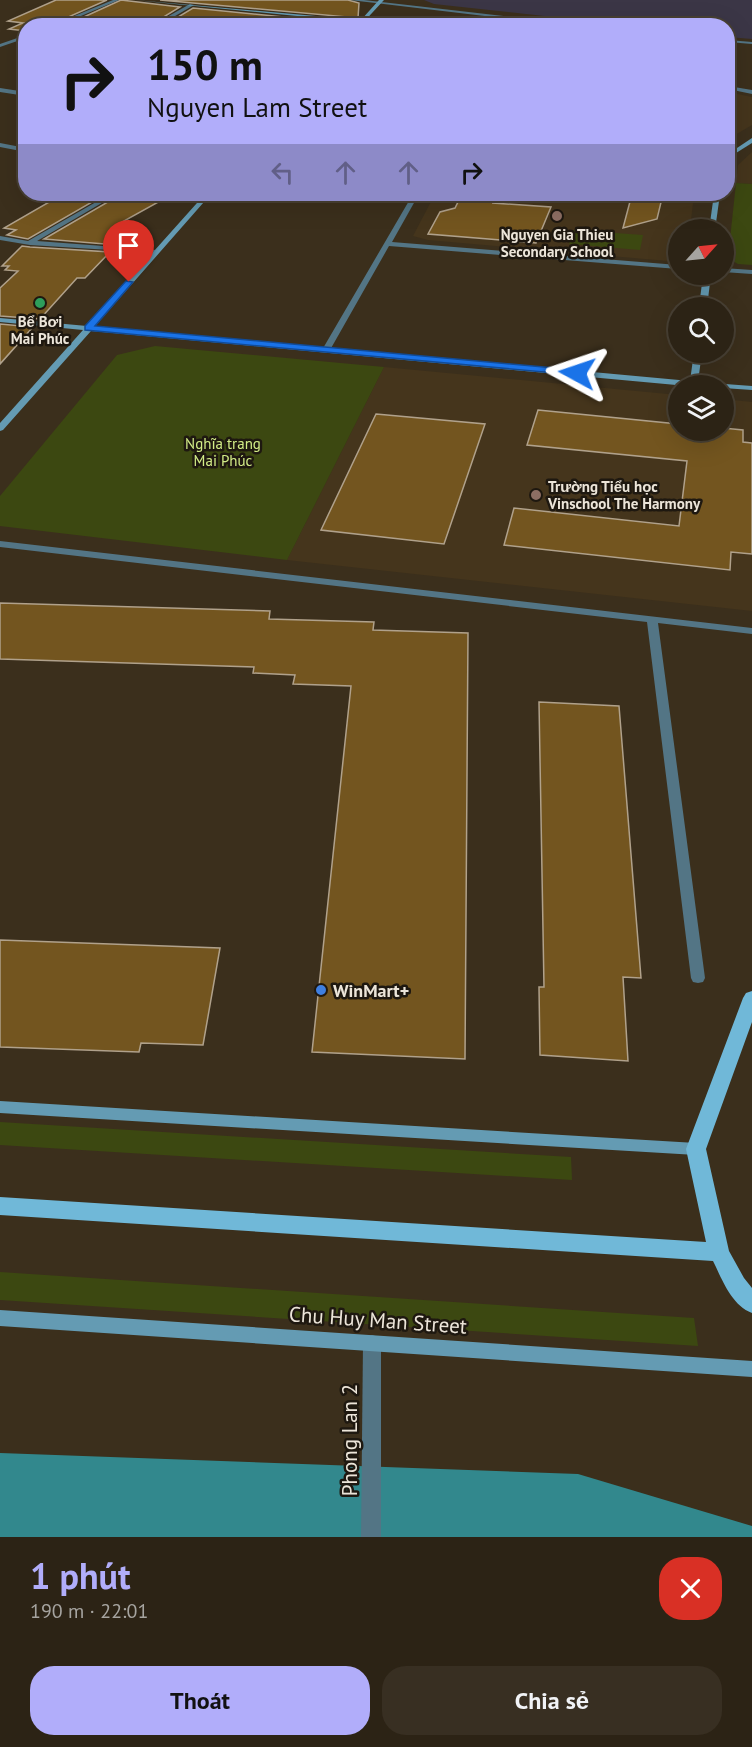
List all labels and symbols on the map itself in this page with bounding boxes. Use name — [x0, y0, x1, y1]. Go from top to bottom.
marker: Nguyen Gia Thieu Secondary School — [550, 209, 564, 223]
north arrow — [668, 219, 734, 285]
pin — [103, 220, 154, 282]
place label: Nguyen Gia Thieu Secondary School — [501, 225, 614, 261]
marker: Bể Bơi Mai Phúc — [33, 296, 47, 310]
place label: Bể Bơi Mai Phúc — [11, 312, 70, 348]
position arrow — [545, 341, 609, 405]
park label: Nghĩa trang Mai Phúc — [185, 434, 261, 470]
place label: Trường Tiểu học Vinschool The Harmony — [547, 477, 701, 513]
marker: Trường Tiểu học Vinschool The Harmony — [529, 488, 543, 502]
place label: WinMart+ — [333, 979, 409, 1002]
marker: WinMart+ — [314, 983, 328, 997]
street label: Chu Huy Man Street — [288, 1300, 468, 1340]
street label: Phong Lan 2 — [336, 1384, 363, 1496]

